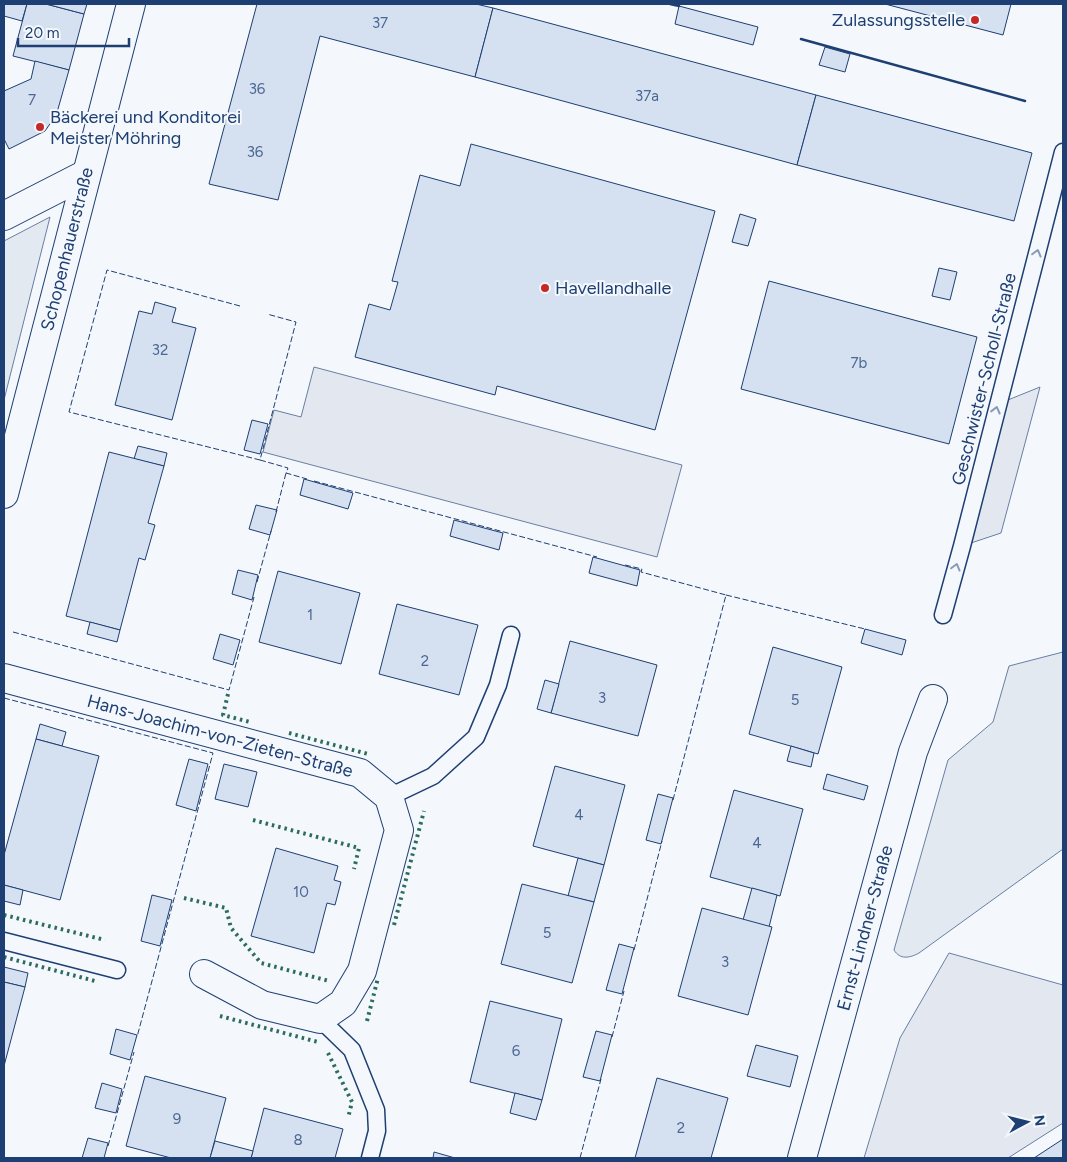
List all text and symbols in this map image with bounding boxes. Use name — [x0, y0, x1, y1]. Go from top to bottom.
place label: Zulassungsstelle — [832, 9, 965, 31]
house number: 37 — [372, 14, 388, 32]
marker: Zulassungsstelle — [969, 14, 981, 26]
scale bar — [18, 15, 129, 47]
text: 20 m — [25, 24, 59, 42]
house number: 36 — [249, 80, 266, 98]
house number: 37a — [635, 87, 659, 105]
house number: 7 — [28, 91, 36, 109]
place label: Bäckerei und Konditorei Meister Möhring — [50, 106, 241, 149]
marker: Bäckerei und Konditorei Meister Möhring — [34, 121, 46, 133]
house number: 36 — [247, 143, 264, 161]
street label: Schopenhauerstraße — [36, 165, 98, 333]
one-way arrow — [1031, 248, 1042, 257]
street label: Geschwister-Scholl-Straße — [947, 270, 1021, 488]
place label: Havellandhalle — [555, 277, 671, 299]
marker: Havellandhalle — [539, 282, 551, 294]
house number: 32 — [152, 341, 168, 359]
house number: 7b — [851, 354, 868, 372]
one-way arrow — [990, 406, 1001, 415]
one-way arrow — [950, 564, 960, 572]
house number: 1 — [307, 606, 313, 624]
house number: 2 — [421, 652, 429, 670]
house number: 3 — [598, 689, 606, 707]
street label: Hans-Joachim-von-Zieten-Straße — [85, 690, 355, 782]
house number: 5 — [791, 691, 799, 709]
house number: 4 — [574, 806, 584, 824]
house number: 4 — [752, 834, 762, 852]
street label: Ernst-Lindner-Straße — [832, 843, 898, 1013]
house number: 10 — [293, 883, 309, 901]
house number: 5 — [543, 924, 551, 942]
house number: 3 — [721, 953, 729, 971]
house number: 6 — [512, 1042, 521, 1060]
north arrow — [1002, 1097, 1052, 1147]
house number: 9 — [173, 1110, 181, 1128]
text: N — [1030, 1114, 1049, 1127]
house number: 2 — [677, 1119, 685, 1137]
house number: 8 — [293, 1131, 303, 1149]

